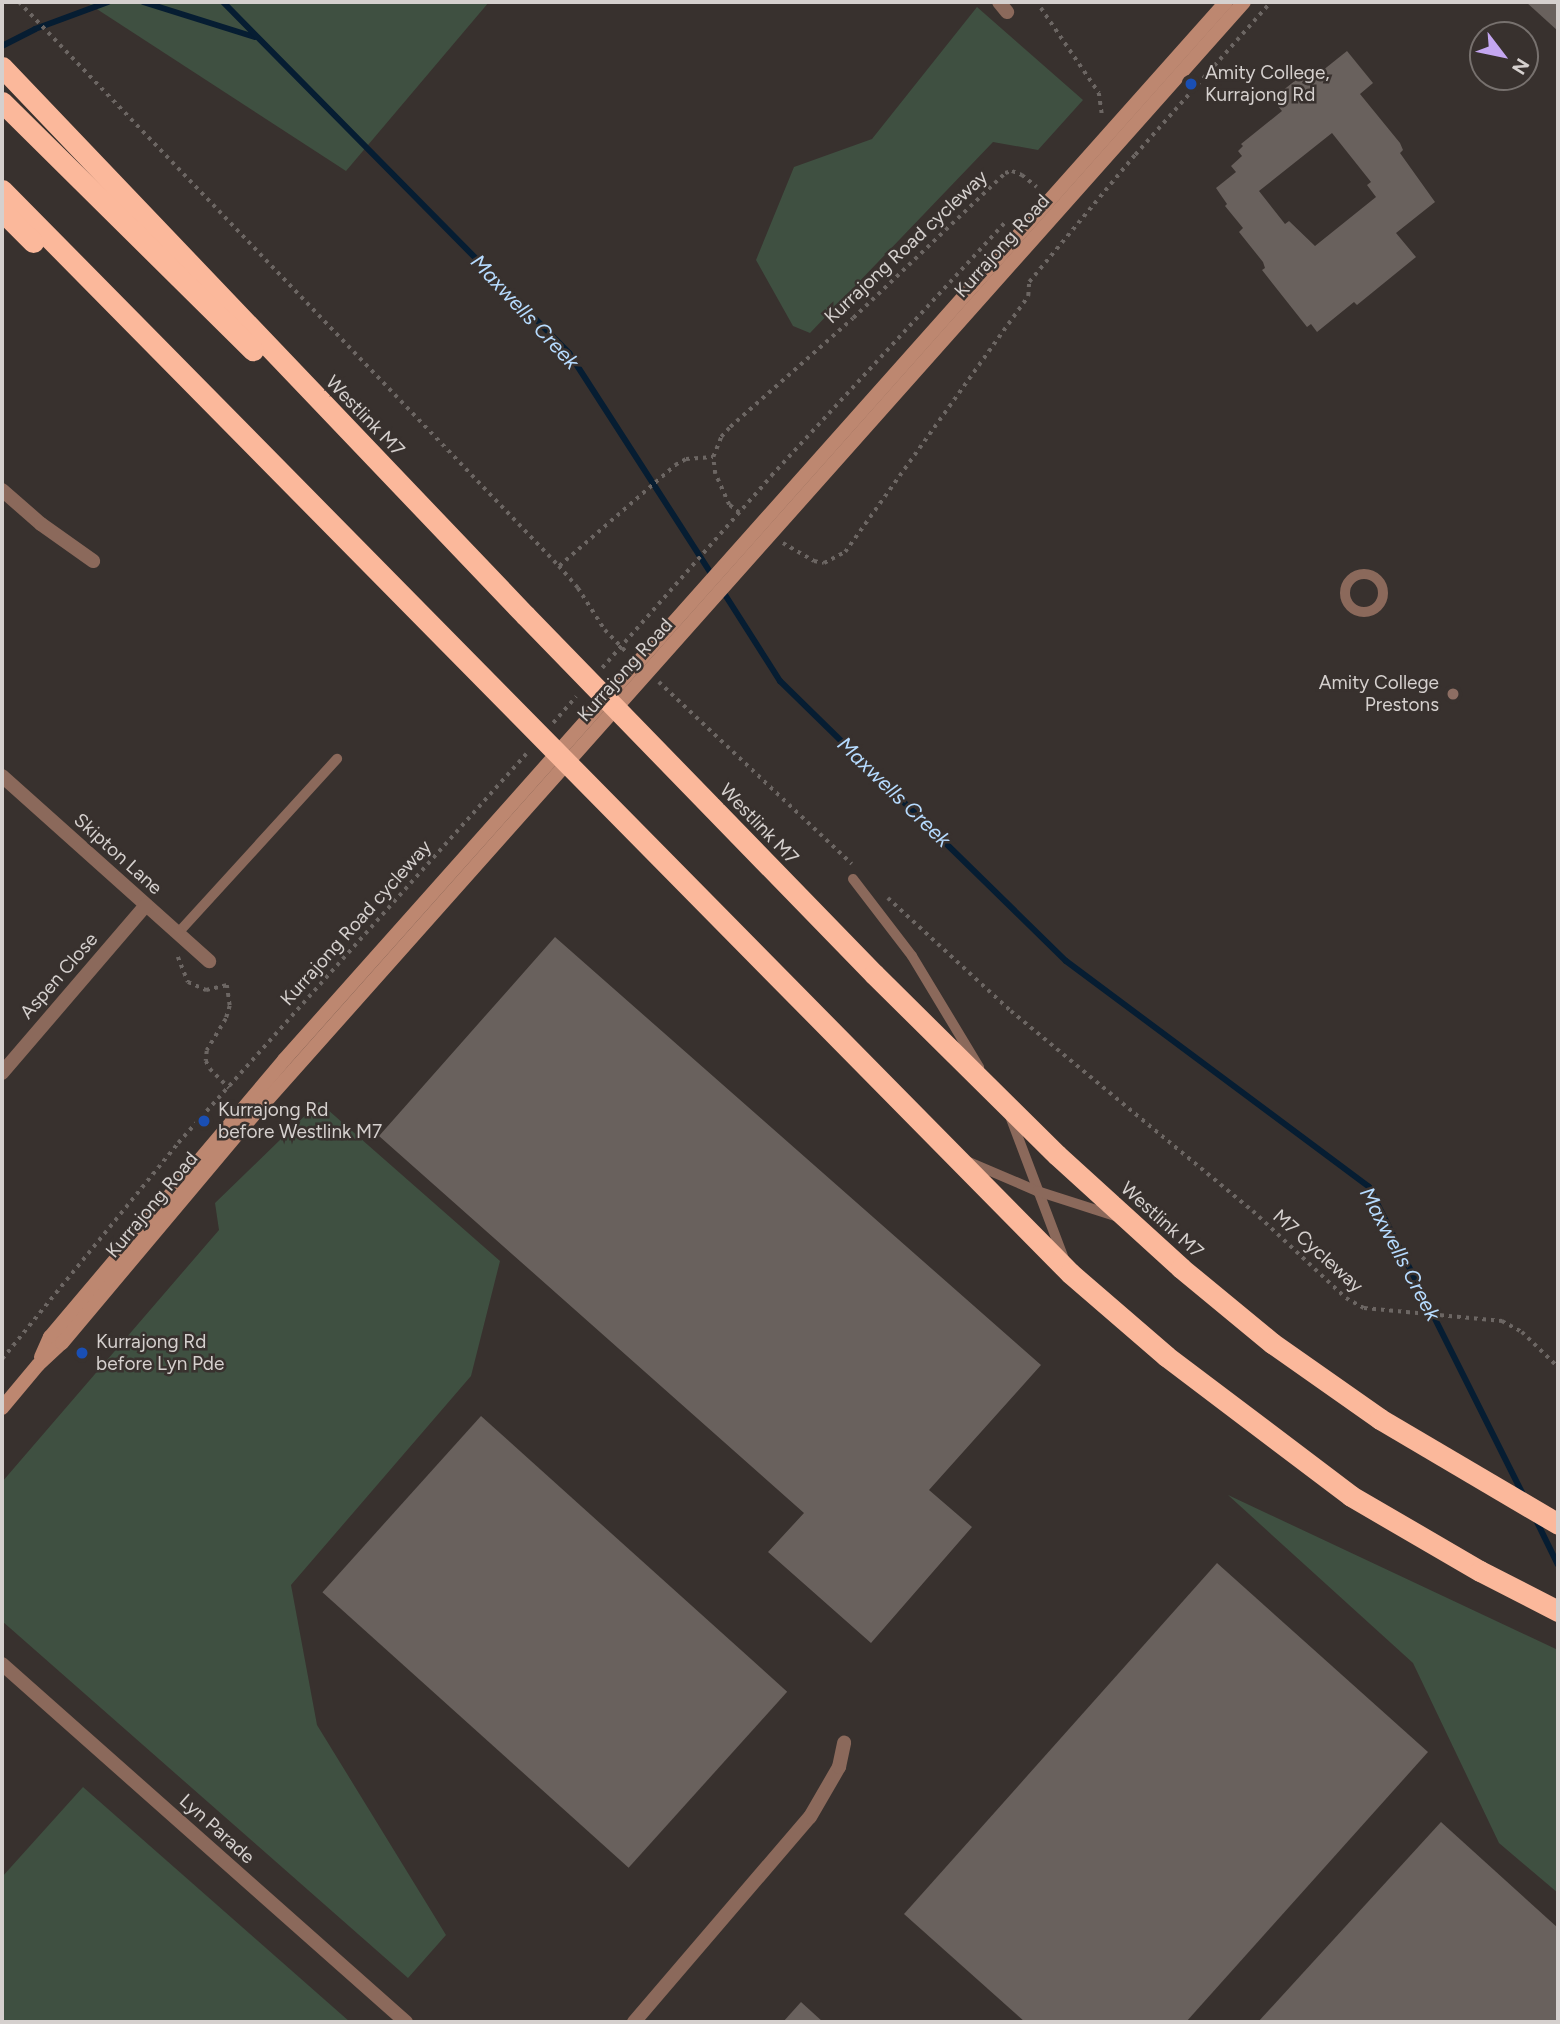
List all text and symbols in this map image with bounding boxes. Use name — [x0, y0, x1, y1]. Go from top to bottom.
north arrow — [1469, 21, 1539, 91]
text: N — [1507, 54, 1534, 79]
place label: Amity College, Kurrajong Rd — [1205, 62, 1330, 106]
marker: Amity College, Kurrajong Rd — [1183, 76, 1199, 92]
street label: Kurrajong Road cycleway — [820, 166, 992, 328]
street label: Kurrajong Road — [950, 190, 1054, 302]
water label: Maxwells Creek — [465, 249, 585, 375]
street label: Westlink M7 — [321, 371, 409, 461]
street label: Kurrajong Road — [573, 614, 677, 726]
place label: Amity College Prestons — [1319, 672, 1439, 716]
marker: Amity College Prestons — [1445, 686, 1461, 702]
water label: Maxwells Creek — [832, 732, 956, 852]
street label: Westlink M7 — [715, 779, 803, 869]
street label: Skipton Lane — [69, 809, 167, 899]
street label: Kurrajong Road cycleway — [276, 836, 436, 1010]
street label: Aspen Close — [15, 928, 103, 1024]
place label: Kurrajong Rd before Westlink M7 — [218, 1099, 382, 1143]
marker: Kurrajong Rd before Westlink M7 — [196, 1113, 212, 1129]
street label: Kurrajong Road — [101, 1147, 203, 1263]
street label: Westlink M7 — [1116, 1177, 1208, 1263]
water label: Maxwells Creek — [1354, 1183, 1446, 1325]
street label: M7 Cycleway — [1268, 1205, 1368, 1297]
place label: Kurrajong Rd before Lyn Pde — [96, 1331, 224, 1375]
marker: Kurrajong Rd before Lyn Pde — [74, 1345, 90, 1361]
street label: Lyn Parade — [175, 1789, 259, 1869]

